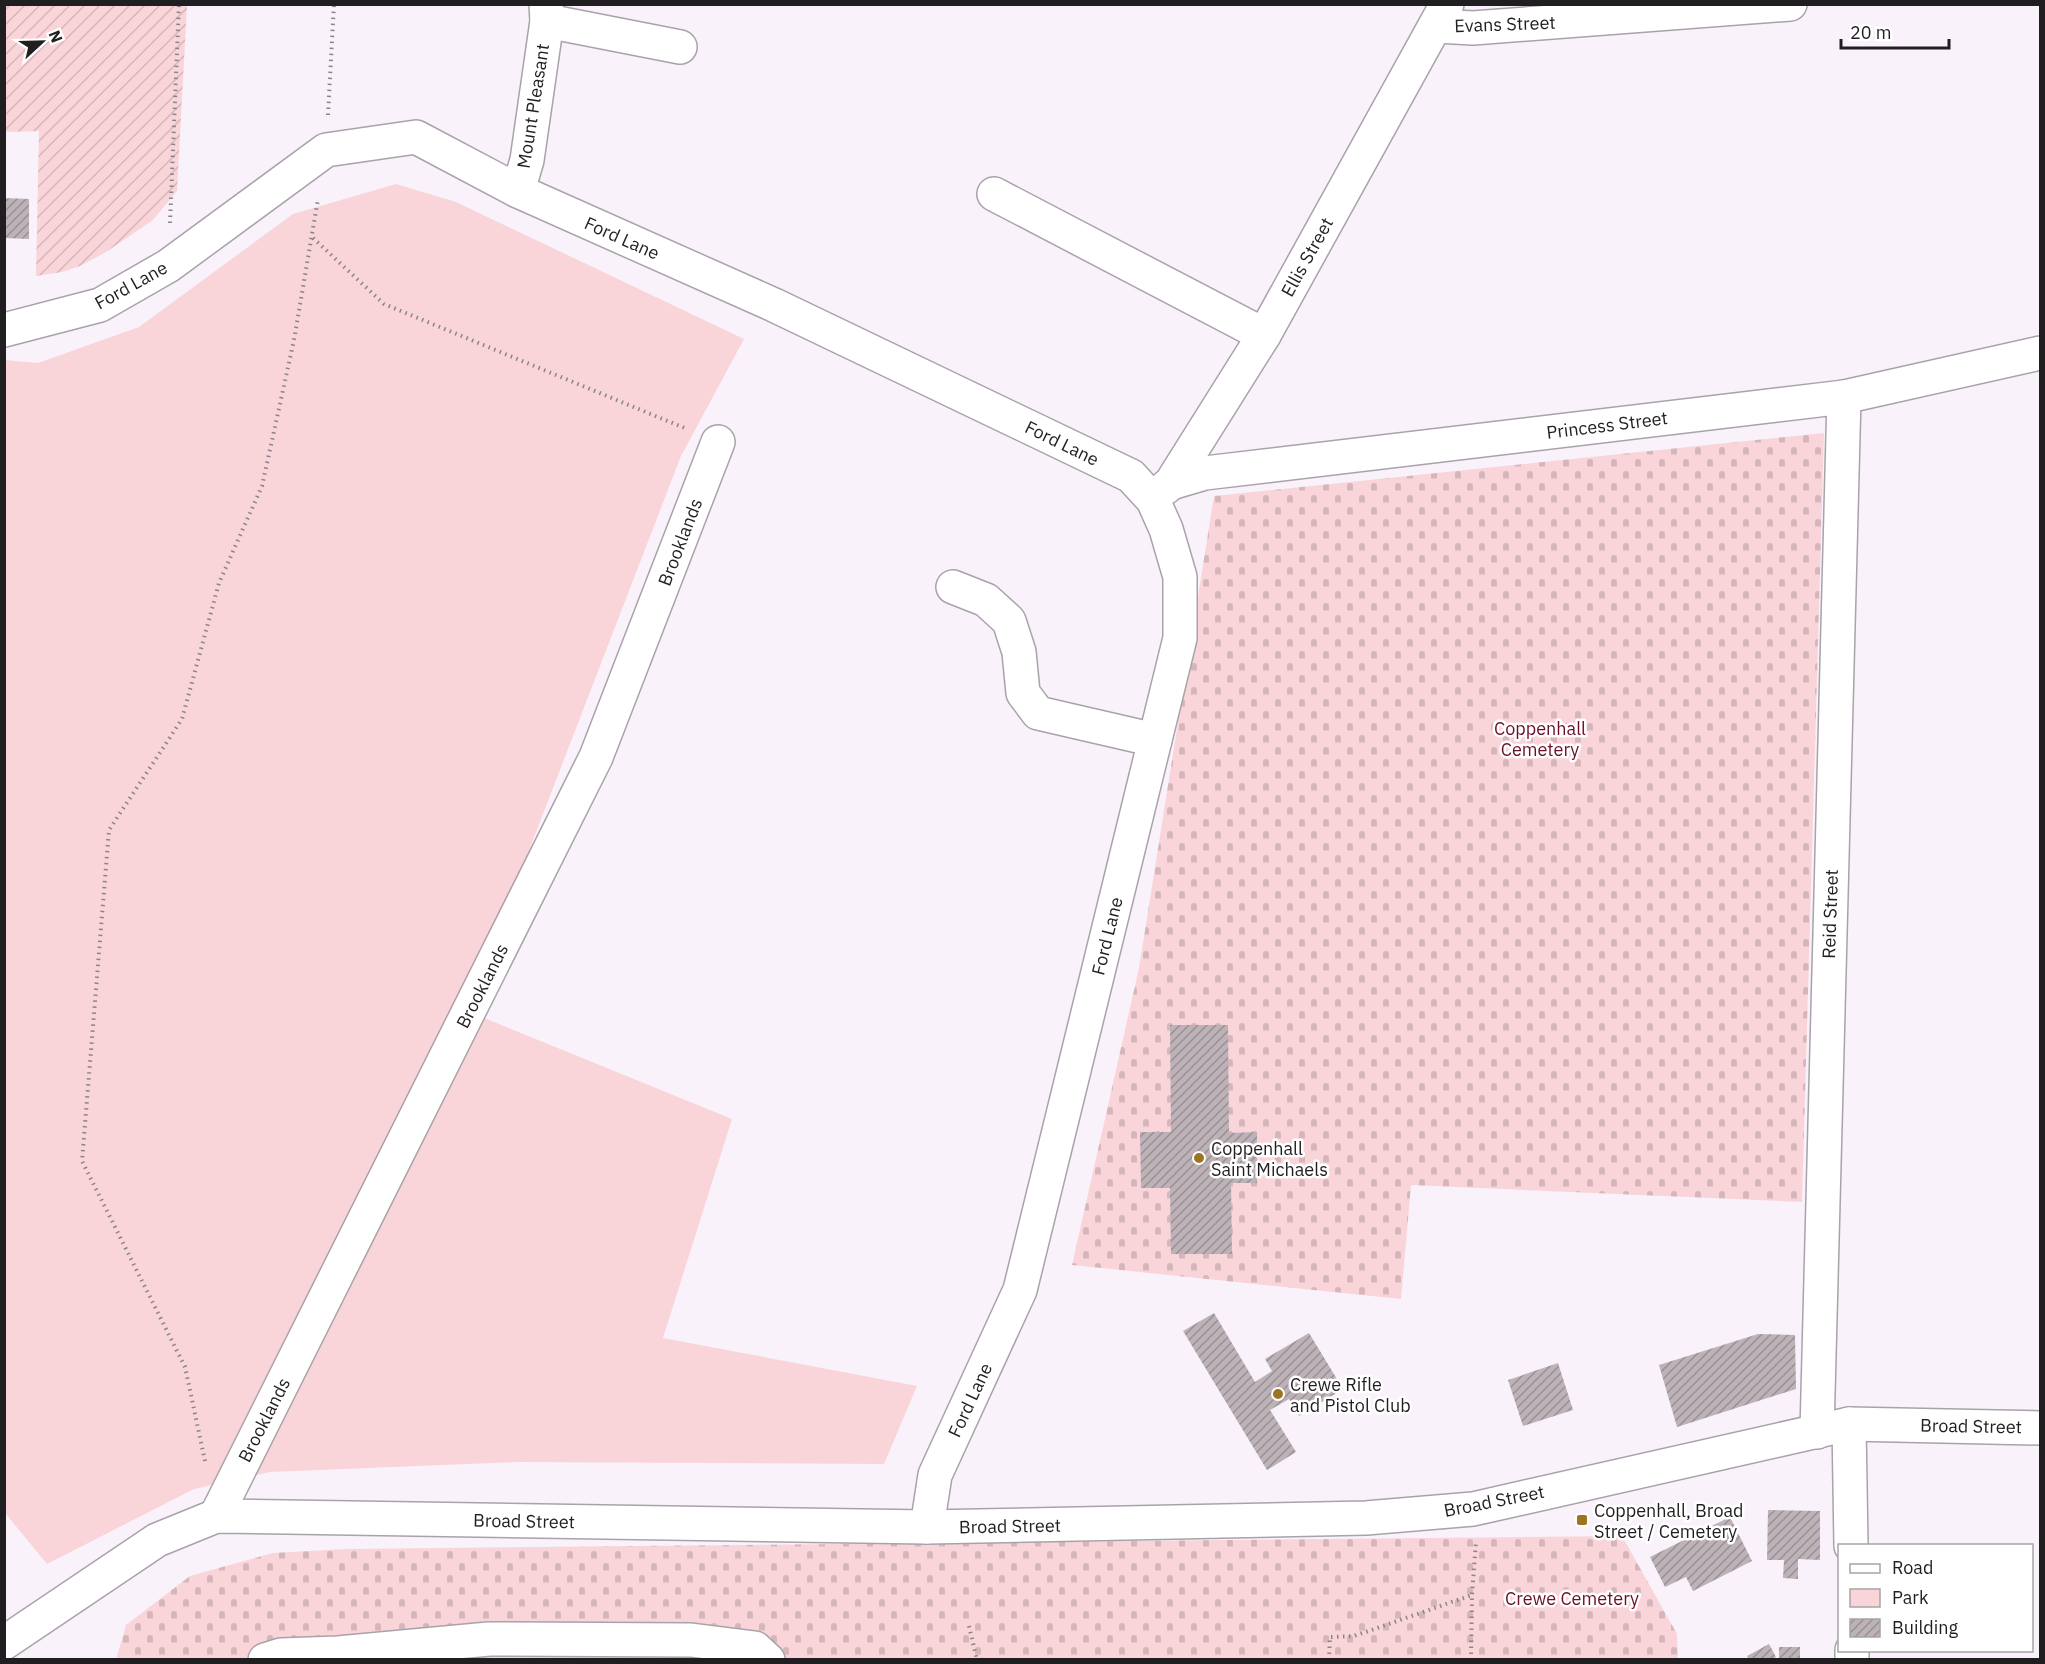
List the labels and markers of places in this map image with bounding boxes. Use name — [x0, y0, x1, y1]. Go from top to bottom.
place label: Coppenhall Saint Michaels — [1211, 1137, 1328, 1181]
marker: Coppenhall Saint Michaels — [1192, 1151, 1206, 1165]
place label: Crewe Rifle and Pistol Club — [1290, 1373, 1411, 1417]
marker: Crewe Rifle and Pistol Club — [1271, 1387, 1285, 1401]
place label: Coppenhall, Broad Street / Cemetery — [1594, 1499, 1744, 1543]
marker: Coppenhall, Broad Street / Cemetery — [1575, 1513, 1589, 1527]

